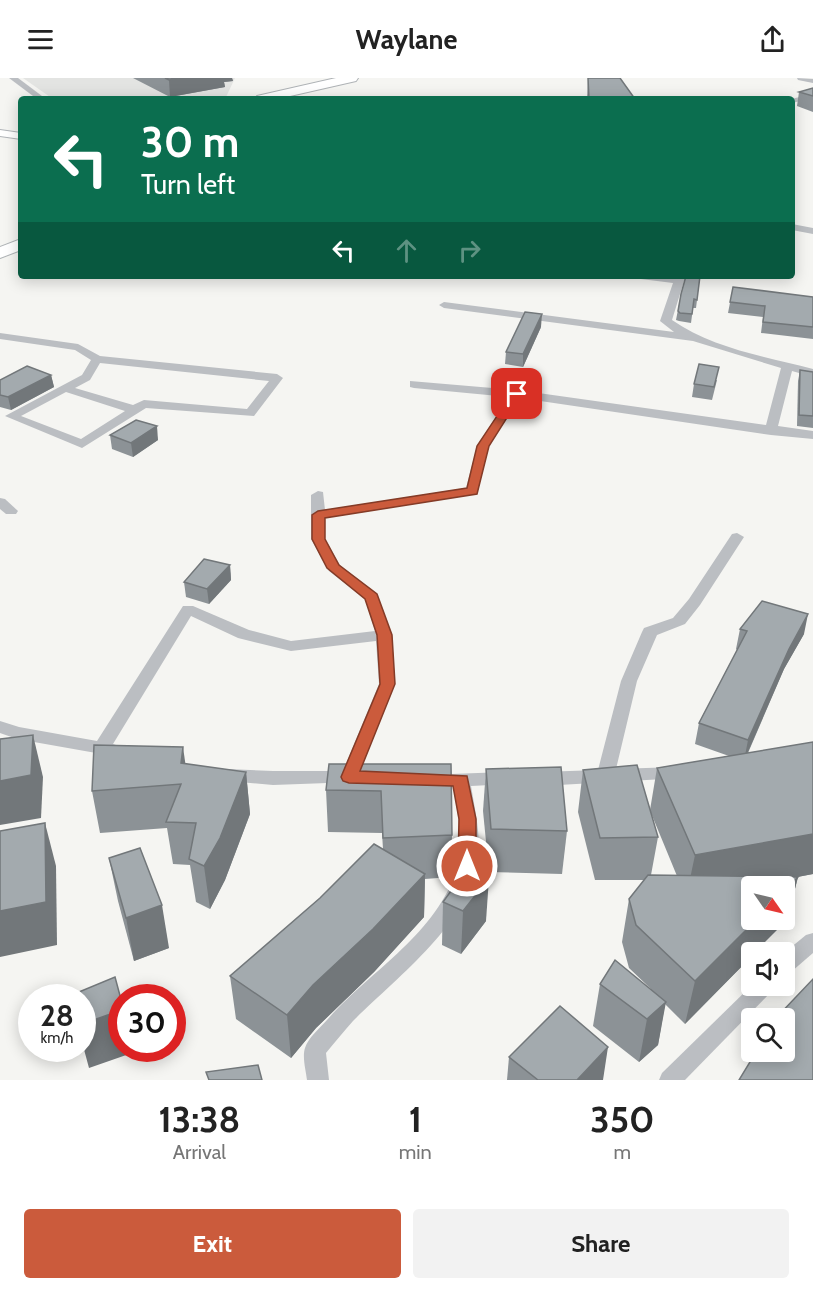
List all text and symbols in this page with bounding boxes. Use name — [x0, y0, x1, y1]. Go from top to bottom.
icon: menu — [24, 23, 57, 56]
text: Waylane — [356, 23, 457, 56]
icon: share — [756, 23, 789, 56]
text: 30 m — [141, 116, 239, 168]
icon: left — [42, 120, 120, 198]
text: Turn left — [141, 168, 235, 201]
icon: left — [327, 234, 360, 267]
icon: ahead — [390, 234, 423, 267]
icon: right — [453, 234, 486, 267]
pin — [491, 368, 542, 419]
icon: arrive — [500, 377, 533, 410]
position arrow — [435, 834, 499, 898]
north arrow — [741, 876, 795, 930]
map controls — [741, 876, 795, 1062]
button: sound — [741, 942, 795, 996]
speed limit sign: 30 — [108, 984, 186, 1062]
text: 28 — [40, 997, 74, 1034]
button: search — [741, 1008, 795, 1062]
text: km/h — [41, 1029, 73, 1047]
text: 13:38 — [159, 1097, 240, 1141]
text: 1 — [409, 1097, 422, 1141]
text: 350 — [590, 1097, 654, 1141]
text: Arrival — [173, 1140, 226, 1164]
text: min — [399, 1140, 432, 1164]
text: m — [614, 1140, 631, 1164]
button: Exit — [24, 1209, 401, 1278]
button: Share — [413, 1209, 789, 1278]

